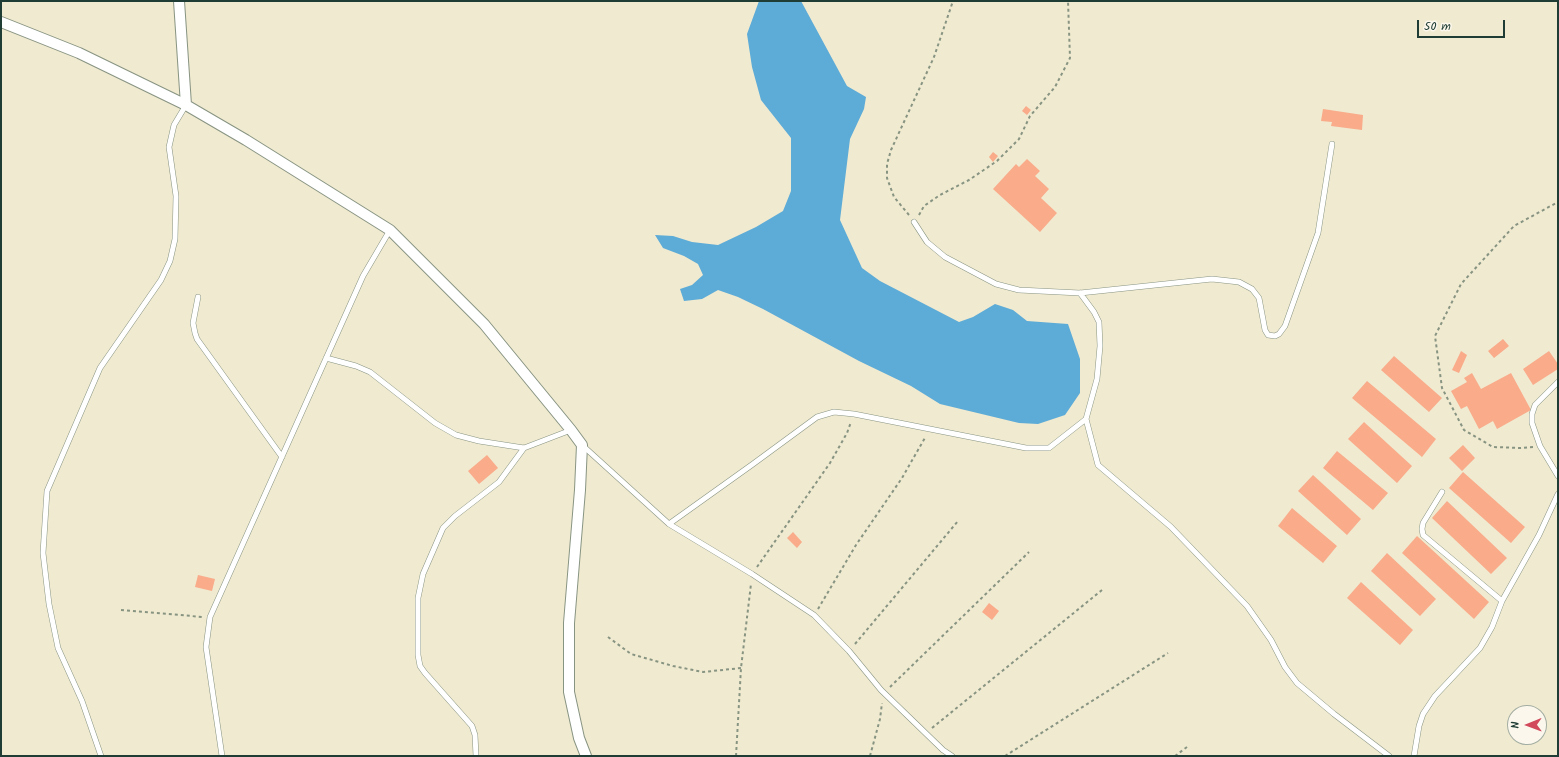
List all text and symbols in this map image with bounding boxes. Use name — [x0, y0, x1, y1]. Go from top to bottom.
scale bar — [1419, 12, 1507, 38]
text: 50 m — [1424, 17, 1451, 36]
north arrow — [1507, 705, 1547, 745]
text: N — [1507, 722, 1525, 729]

